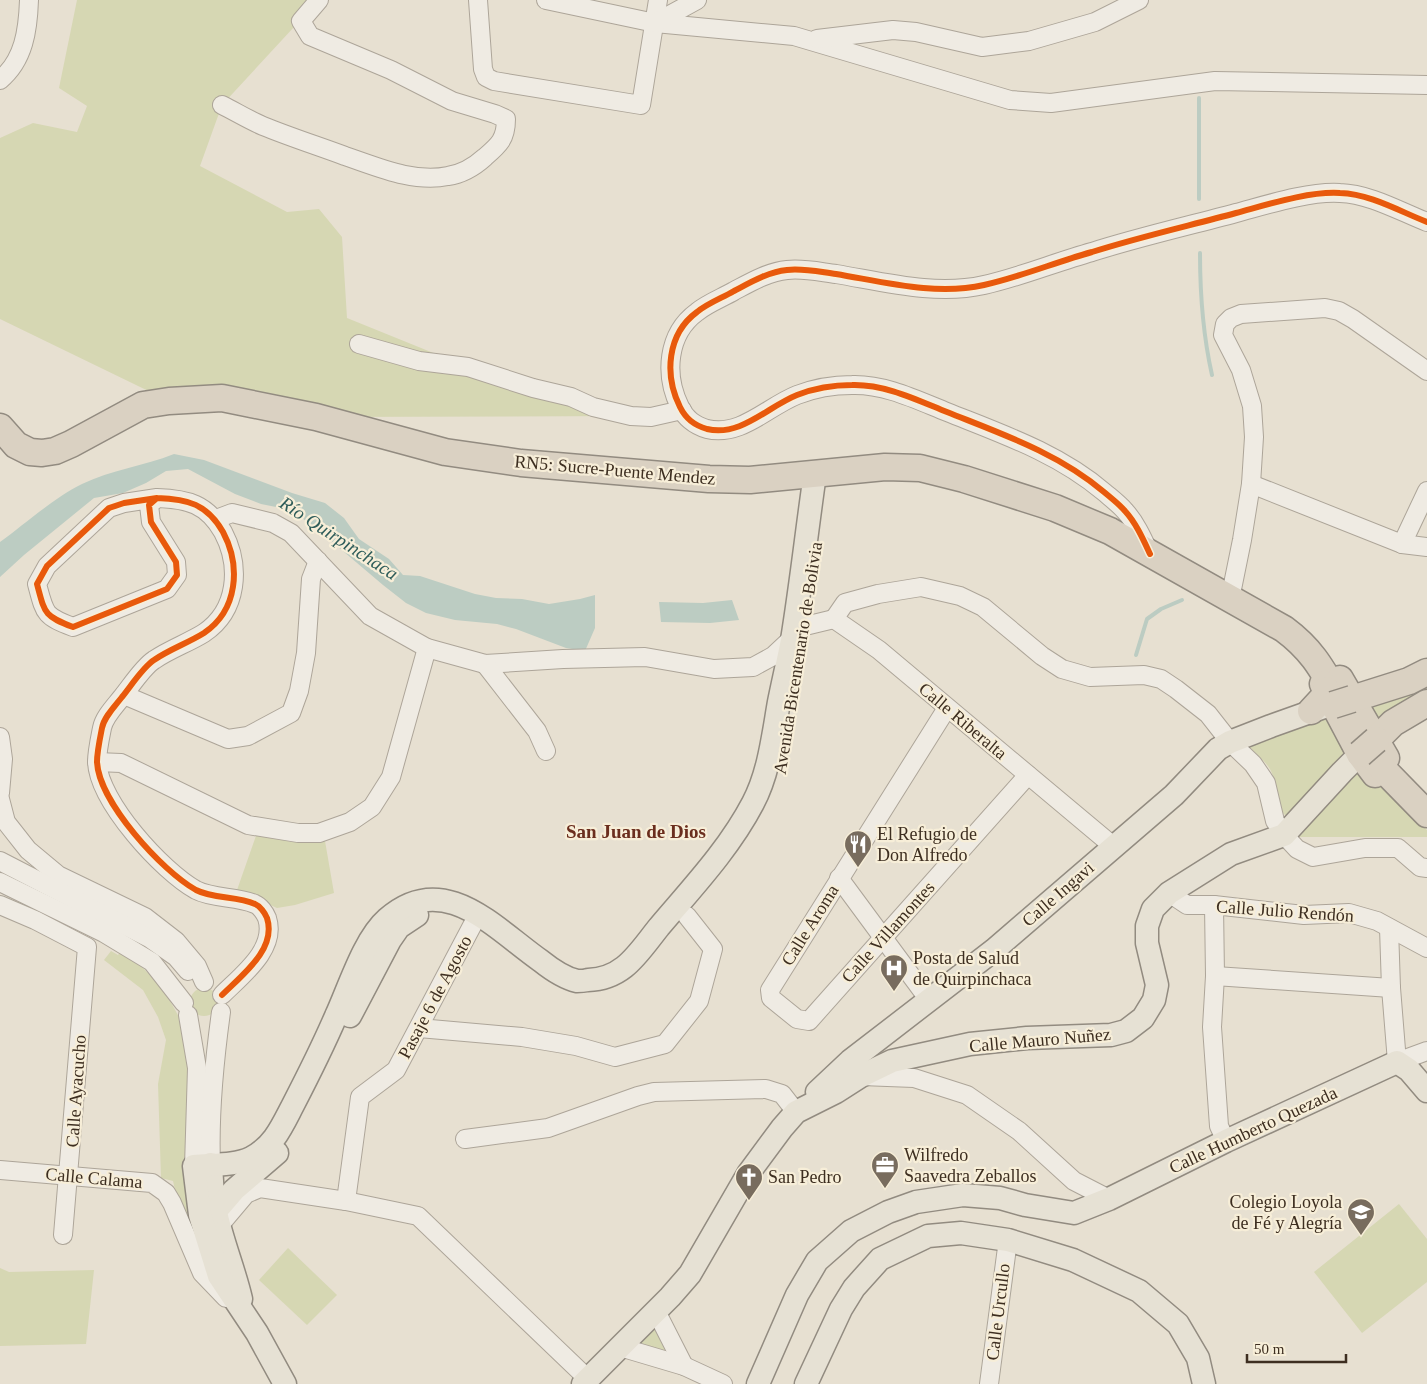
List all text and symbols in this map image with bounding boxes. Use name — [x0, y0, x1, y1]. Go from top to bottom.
street label: RN5: Sucre-Puente Mendez — [514, 451, 716, 489]
water label: Río Quirpinchaca — [275, 491, 402, 584]
street label: Avenida Bicentenario de Bolivia — [770, 540, 826, 776]
street label: Calle Riberalta — [915, 678, 1011, 764]
district label: San Juan de Dios — [566, 821, 706, 842]
place label: El Refugio de Don Alfredo — [877, 824, 977, 865]
restaurant icon: El Refugio de Don Alfredo — [843, 829, 873, 868]
street label: Calle Ingavi — [1018, 857, 1098, 931]
street label: Calle Villamontes — [837, 877, 939, 987]
street label: Calle Aroma — [777, 881, 843, 969]
street label: Calle Julio Rendón — [1215, 896, 1355, 926]
street label: Pasaje 6 de Agosto — [394, 932, 476, 1062]
place label: Posta de Salud de Quirpinchaca — [913, 948, 1031, 989]
hospital icon: Posta de Salud de Quirpinchaca — [879, 953, 909, 992]
street label: Calle Mauro Nuñez — [968, 1024, 1112, 1056]
street label: Calle Ayacucho — [62, 1034, 90, 1148]
street label: Calle Humberto Quezada — [1166, 1082, 1340, 1178]
place label: Wilfredo Saavedra Zeballos — [904, 1145, 1036, 1186]
office icon: Wilfredo Saavedra Zeballos — [870, 1150, 900, 1189]
church icon: San Pedro — [734, 1162, 764, 1201]
street label: Calle Calama — [45, 1164, 143, 1192]
place label: San Pedro — [768, 1167, 842, 1187]
place label: Colegio Loyola de Fé y Alegría — [1230, 1192, 1342, 1233]
school or university icon: Colegio Loyola de Fé y Alegría — [1346, 1197, 1376, 1236]
street label: Calle Urcullo — [982, 1262, 1014, 1362]
scale bar — [1247, 1332, 1346, 1364]
text: 50 m — [1254, 1341, 1285, 1357]

